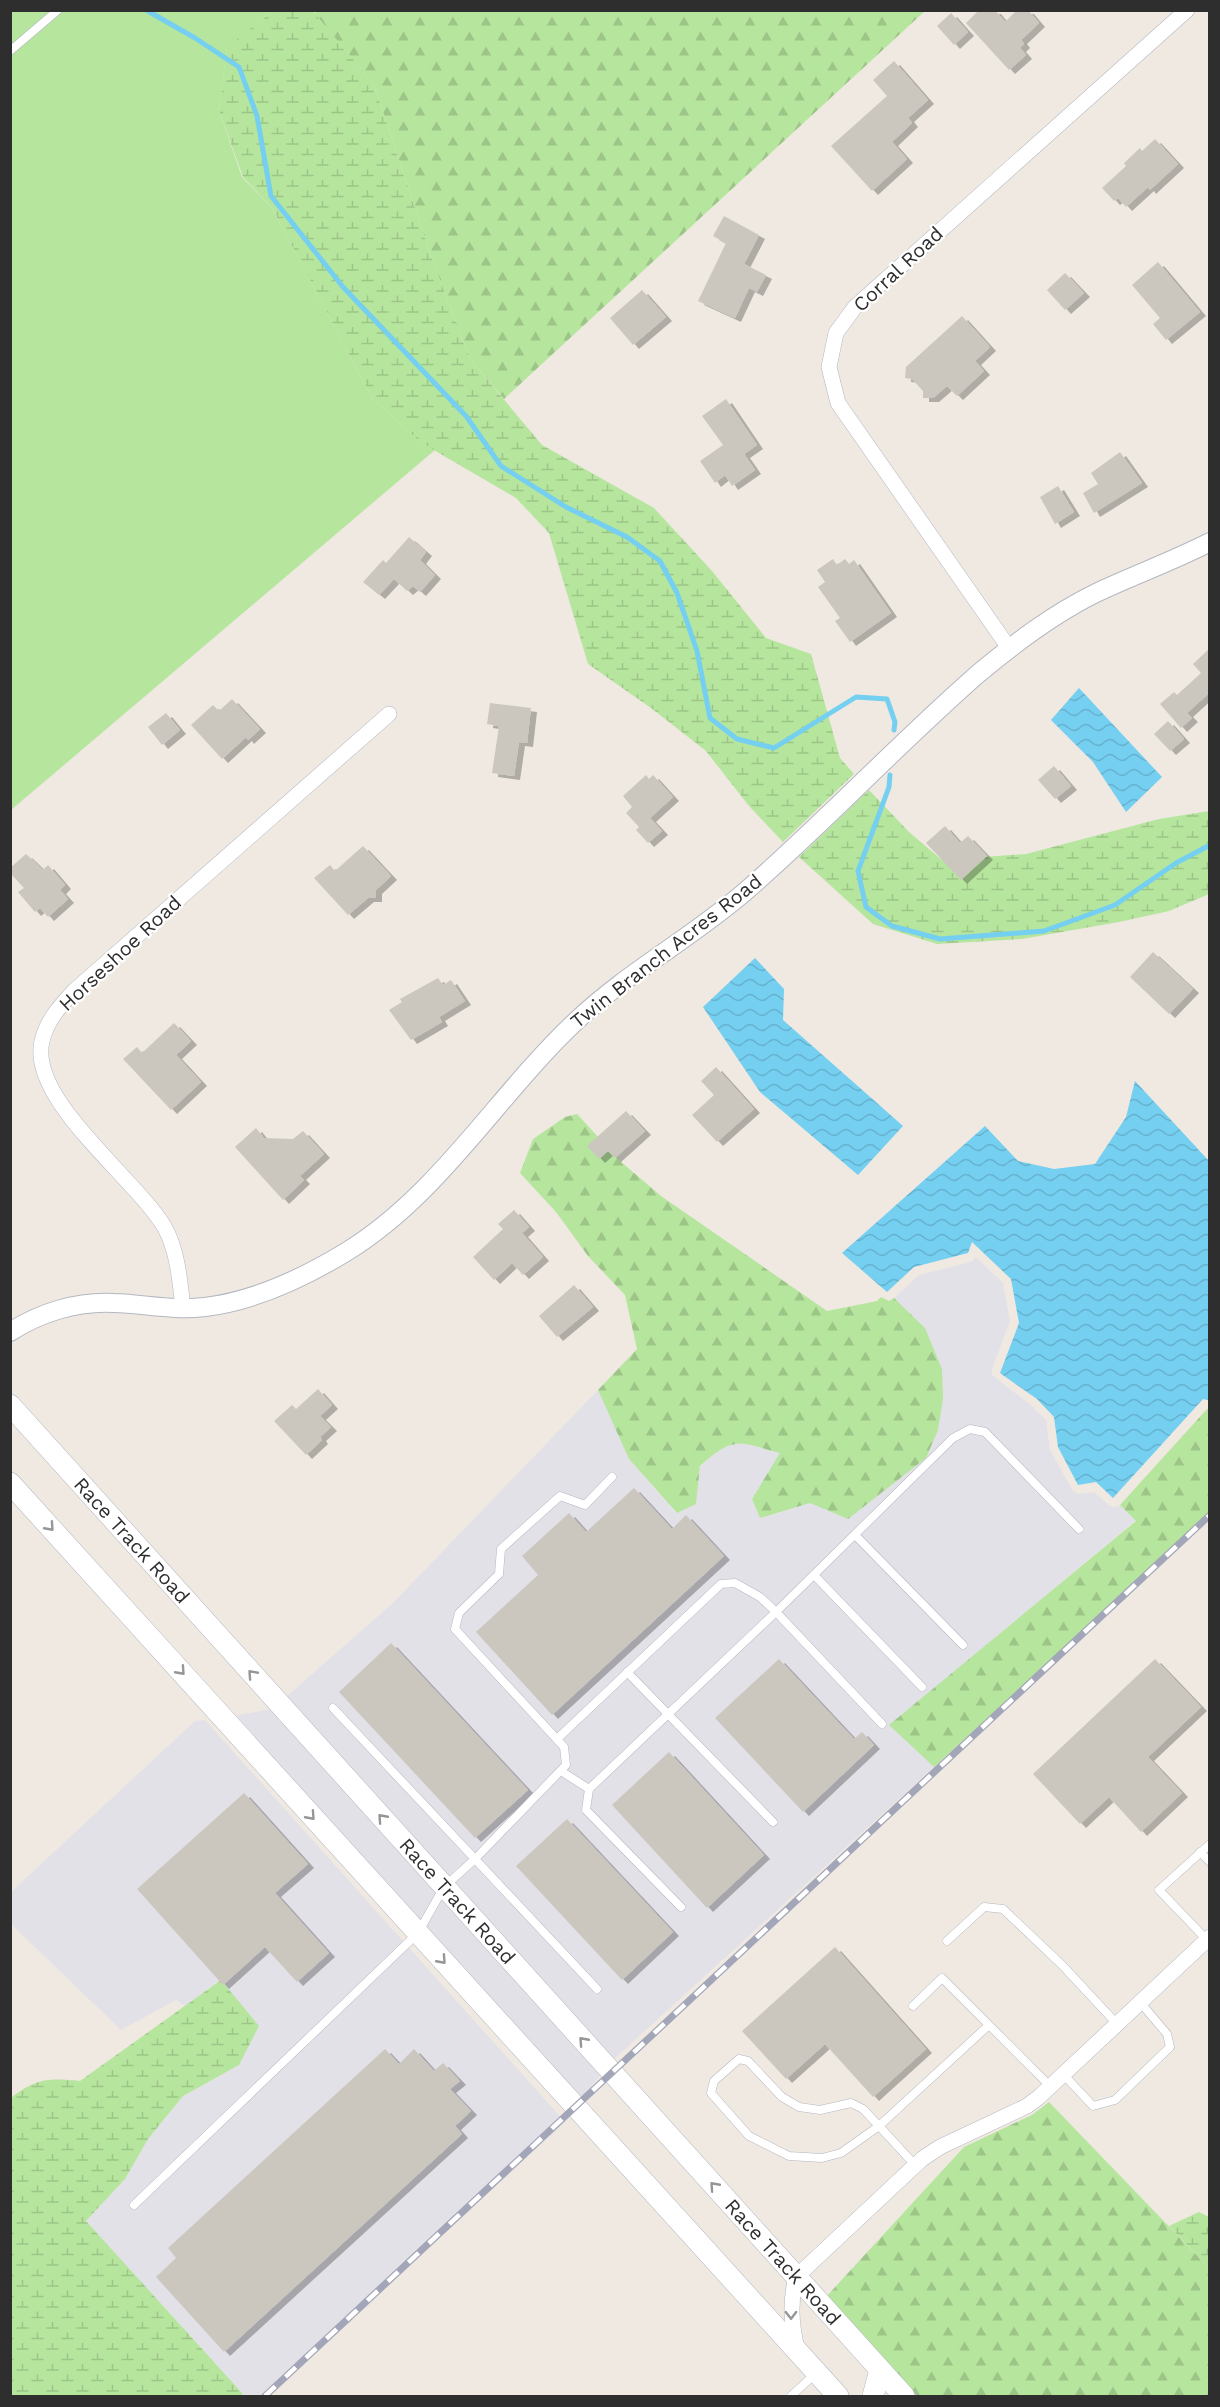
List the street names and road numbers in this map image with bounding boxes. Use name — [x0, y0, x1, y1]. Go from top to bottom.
street label: Corral Road — [848, 221, 948, 317]
street label: Twin Branch Acres Road — [566, 869, 766, 1033]
street label: Horseshoe Road — [54, 890, 186, 1016]
street label: Race Track Road — [69, 1472, 195, 1608]
street label: Race Track Road — [394, 1833, 520, 1969]
street label: Race Track Road — [720, 2194, 846, 2330]

